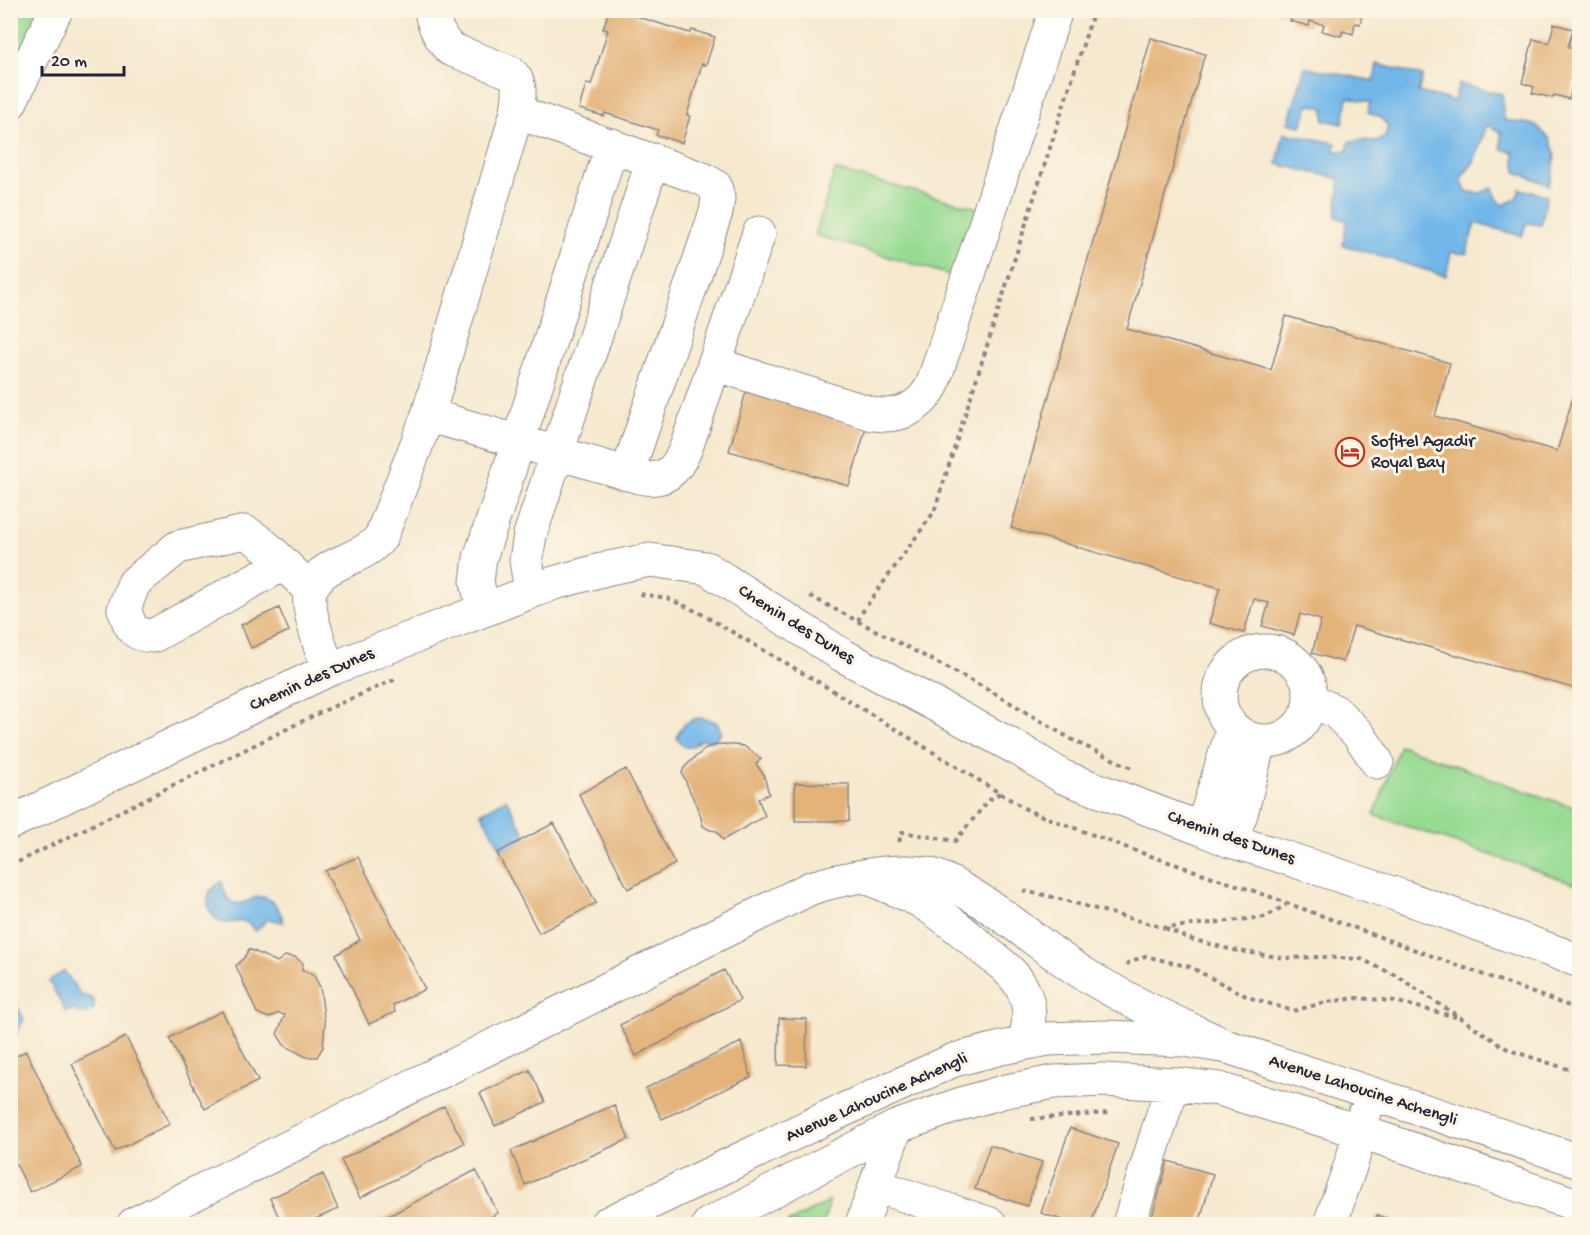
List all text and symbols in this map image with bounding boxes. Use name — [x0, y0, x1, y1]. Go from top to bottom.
scale bar — [42, 39, 124, 77]
text: 20 m — [51, 52, 87, 73]
place label: Sofitel Agadir Royal Bay — [1371, 432, 1476, 474]
hotel icon: Sofitel Agadir Royal Bay — [1334, 436, 1366, 468]
street label: Chemin des Dunes — [734, 581, 859, 670]
street label: Chemin des Dunes — [247, 643, 379, 717]
street label: Chemin des Dunes — [1164, 806, 1299, 870]
street label: Avenue Lahoucine Achengli — [783, 1048, 971, 1148]
street label: Avenue Lahoucine Achengli — [1266, 1051, 1460, 1131]

